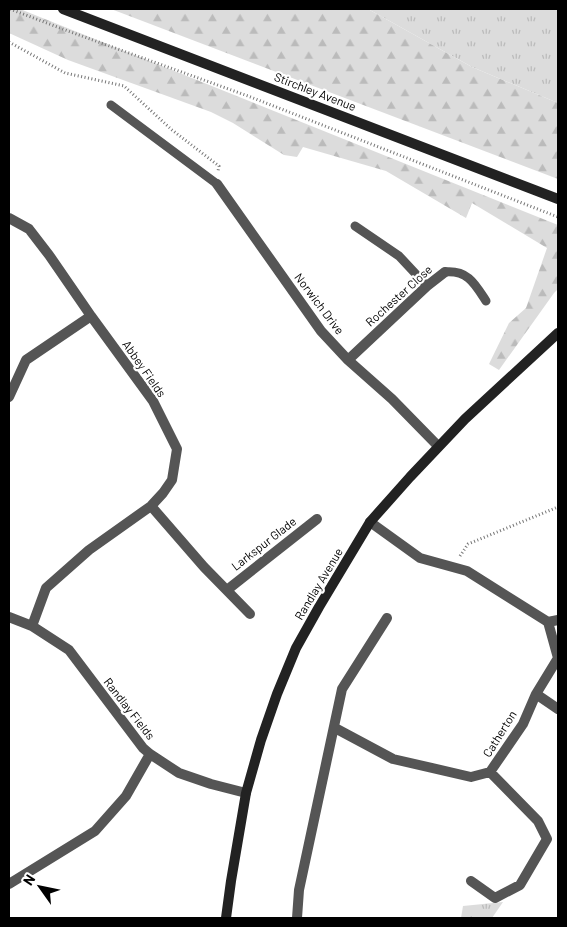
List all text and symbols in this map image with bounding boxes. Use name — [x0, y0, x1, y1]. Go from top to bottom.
street label: Stirchley Avenue — [272, 69, 358, 113]
street label: Rochester Close — [362, 262, 434, 329]
street label: Norwich Drive — [292, 270, 347, 337]
street label: Abbey Fields — [120, 337, 170, 400]
street label: Larkspur Glade — [228, 514, 298, 573]
street label: Randlay Avenue — [291, 545, 345, 622]
street label: Randlay Fields — [101, 675, 158, 742]
street label: Catherton — [479, 708, 519, 759]
north arrow — [15, 862, 65, 912]
text: N — [19, 871, 38, 888]

